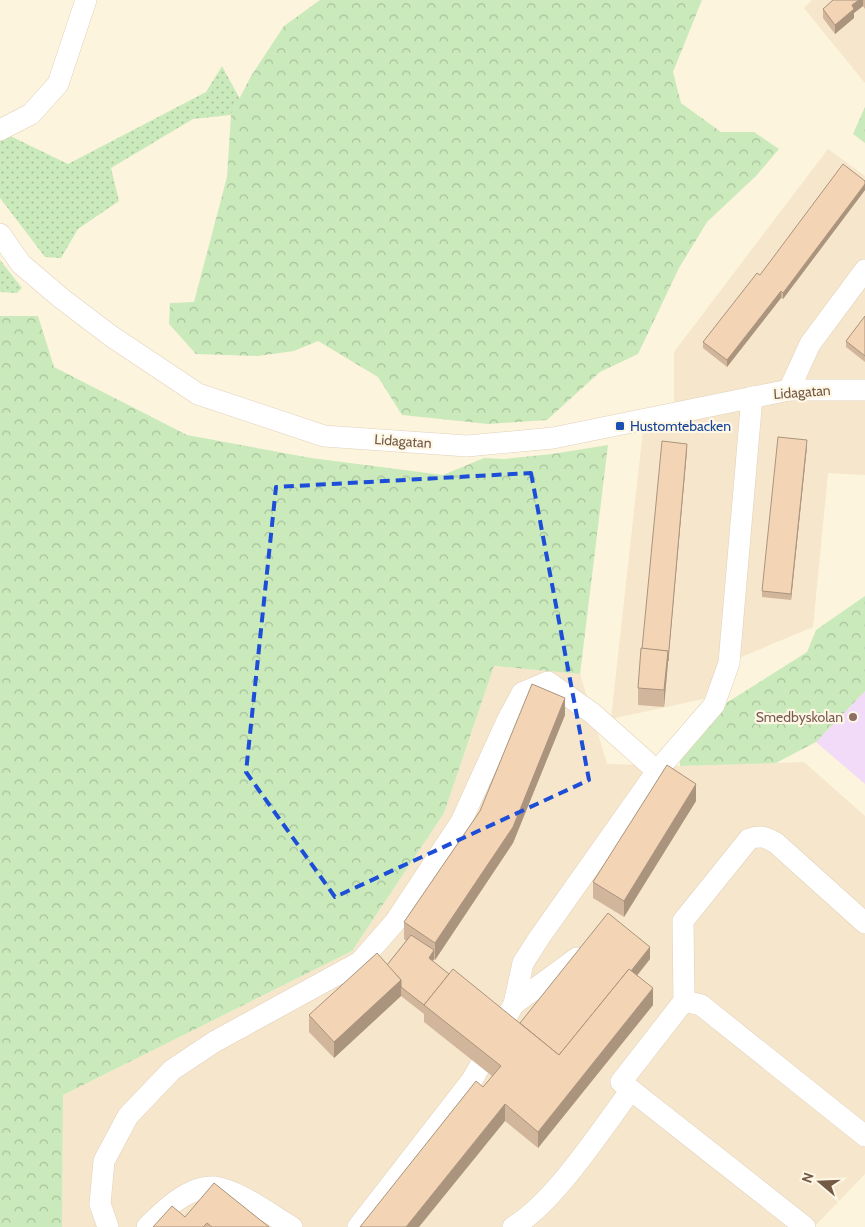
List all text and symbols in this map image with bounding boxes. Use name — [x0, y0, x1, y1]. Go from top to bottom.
street label: Lidagatan — [773, 381, 831, 403]
place label: Hustomtebacken — [630, 417, 731, 435]
marker: Hustomtebacken — [614, 420, 626, 432]
street label: Lidagatan — [374, 430, 432, 452]
place label: Smedbyskolan — [756, 708, 843, 726]
marker: Smedbyskolan — [847, 711, 859, 723]
north arrow — [795, 1157, 845, 1207]
text: N — [798, 1170, 818, 1185]

